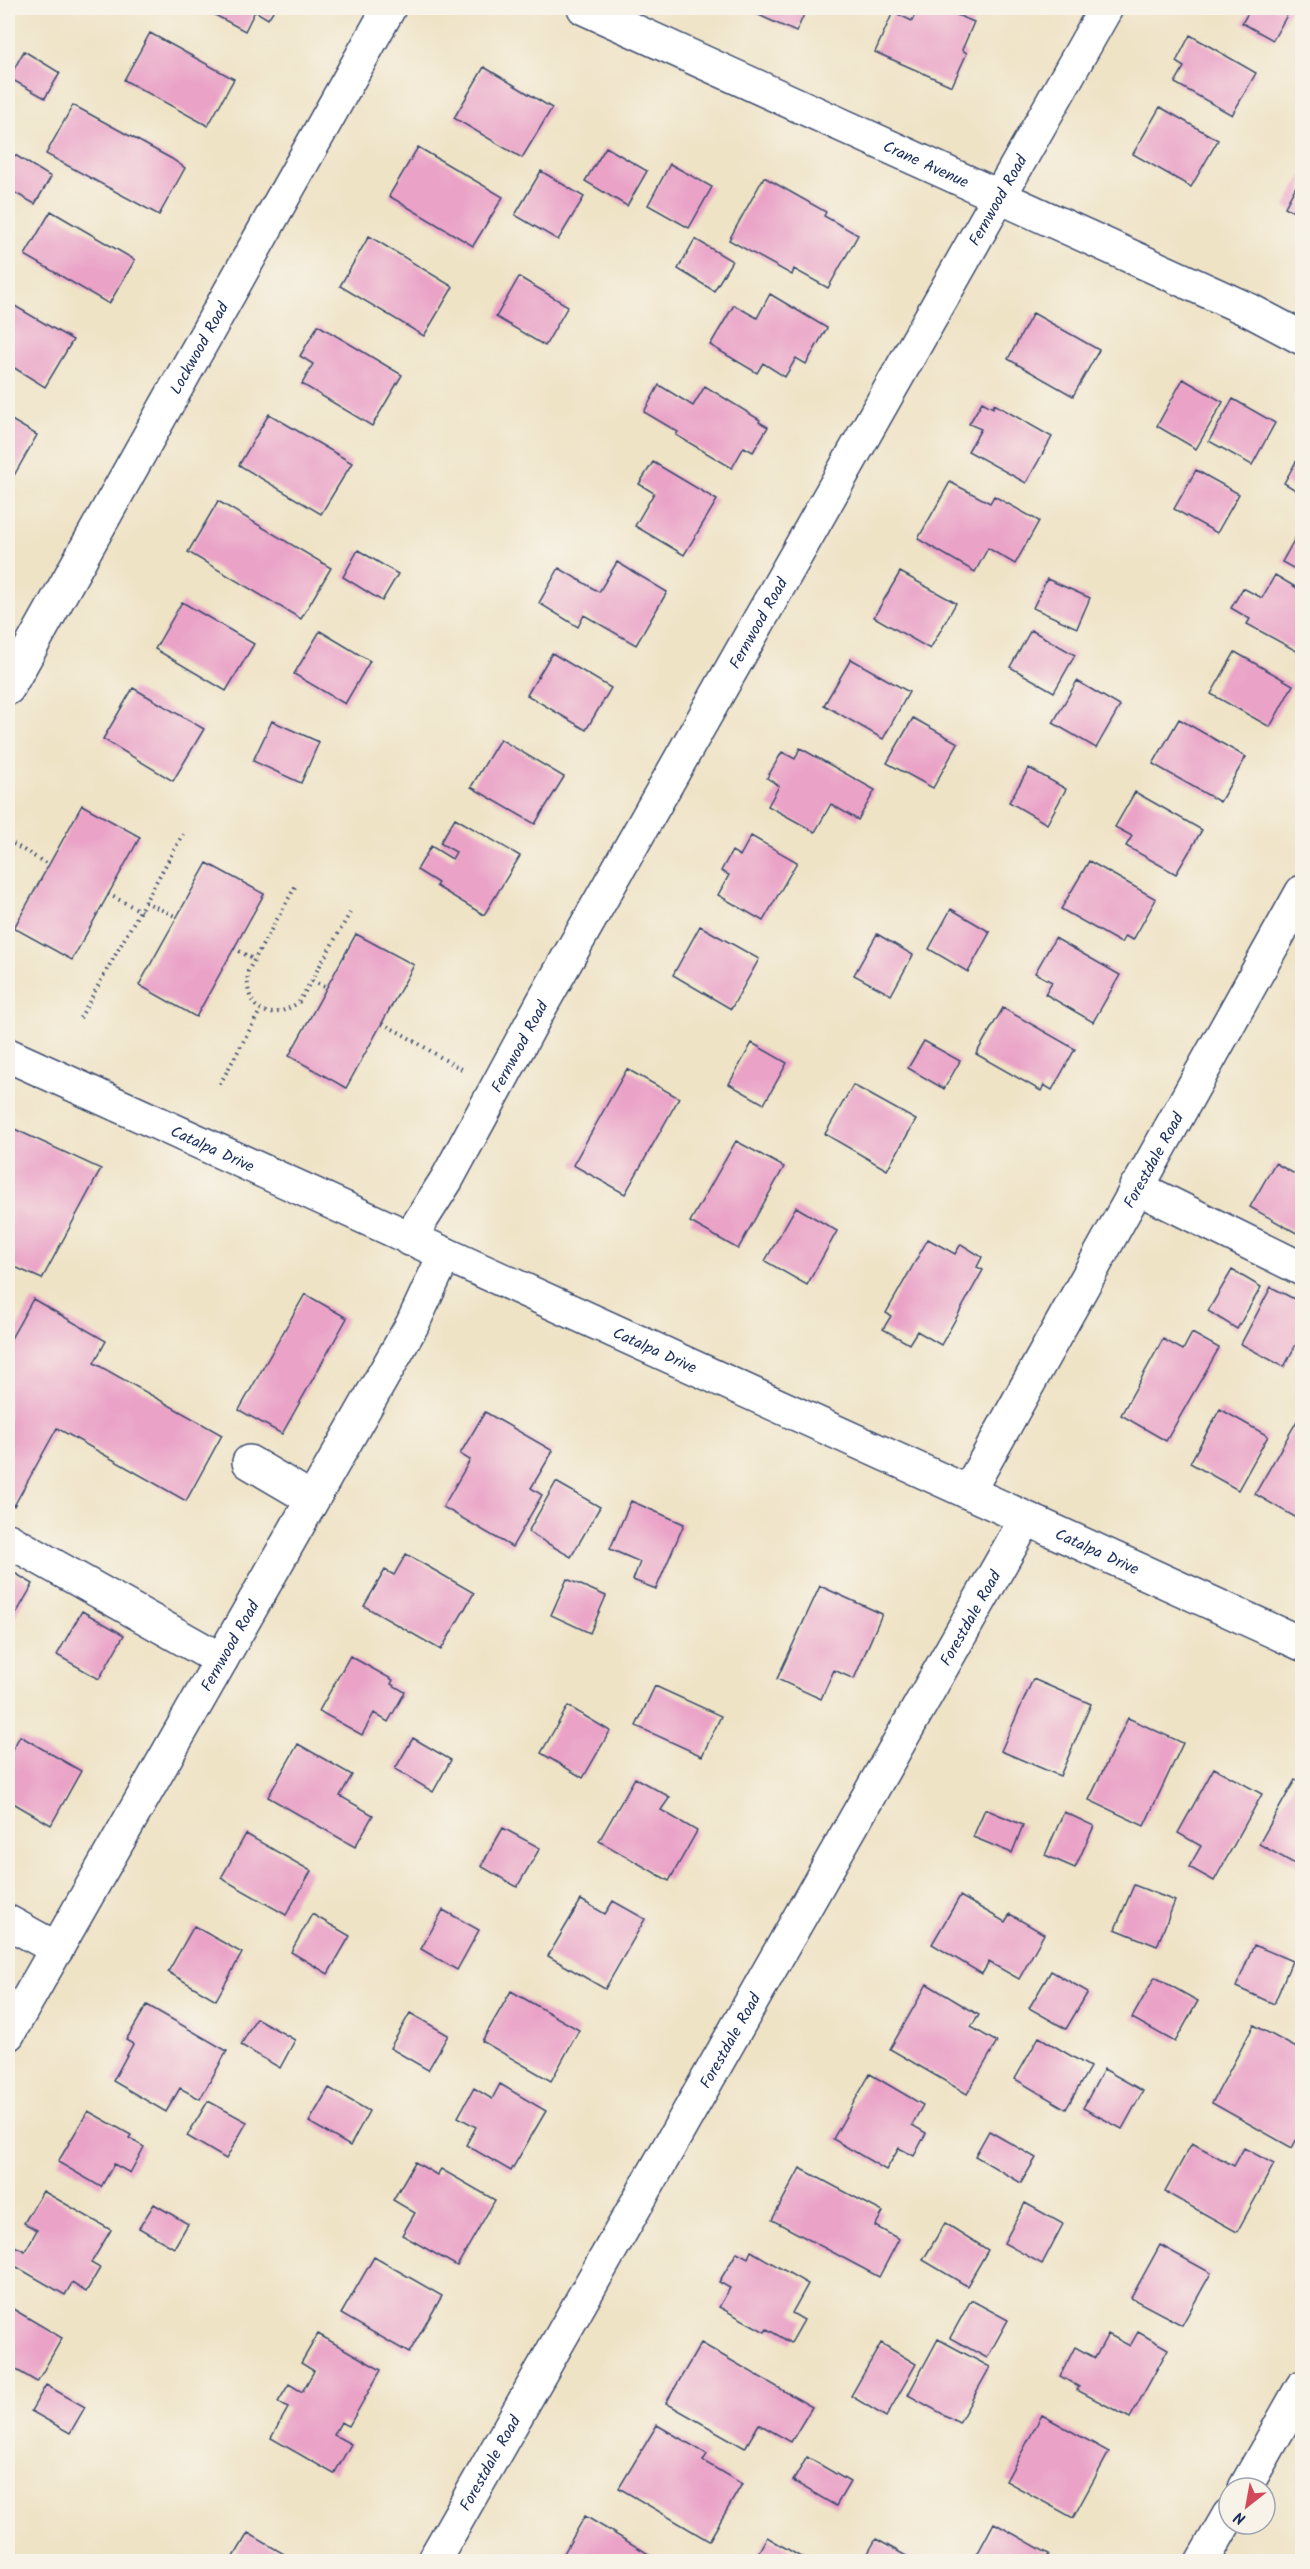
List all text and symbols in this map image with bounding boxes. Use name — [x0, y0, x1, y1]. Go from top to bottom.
street label: Crane Avenue — [879, 135, 973, 195]
street label: Fernwood Road — [963, 150, 1035, 251]
street label: Lockwood Road — [164, 297, 236, 399]
street label: Fernwood Road — [723, 573, 795, 674]
street label: Fernwood Road — [485, 996, 556, 1097]
street label: Forestdale Road — [1117, 1107, 1191, 1213]
street label: Catalpa Drive — [166, 1120, 258, 1180]
street label: Catalpa Drive — [608, 1321, 701, 1381]
street label: Catalpa Drive — [1051, 1522, 1143, 1582]
street label: Forestdale Road — [934, 1565, 1009, 1671]
street label: Fernwood Road — [195, 1595, 267, 1697]
street label: Forestdale Road — [694, 1988, 768, 2094]
street label: Forestdale Road — [454, 2410, 528, 2516]
north arrow — [1217, 2476, 1277, 2536]
text: N — [1229, 2504, 1251, 2531]

